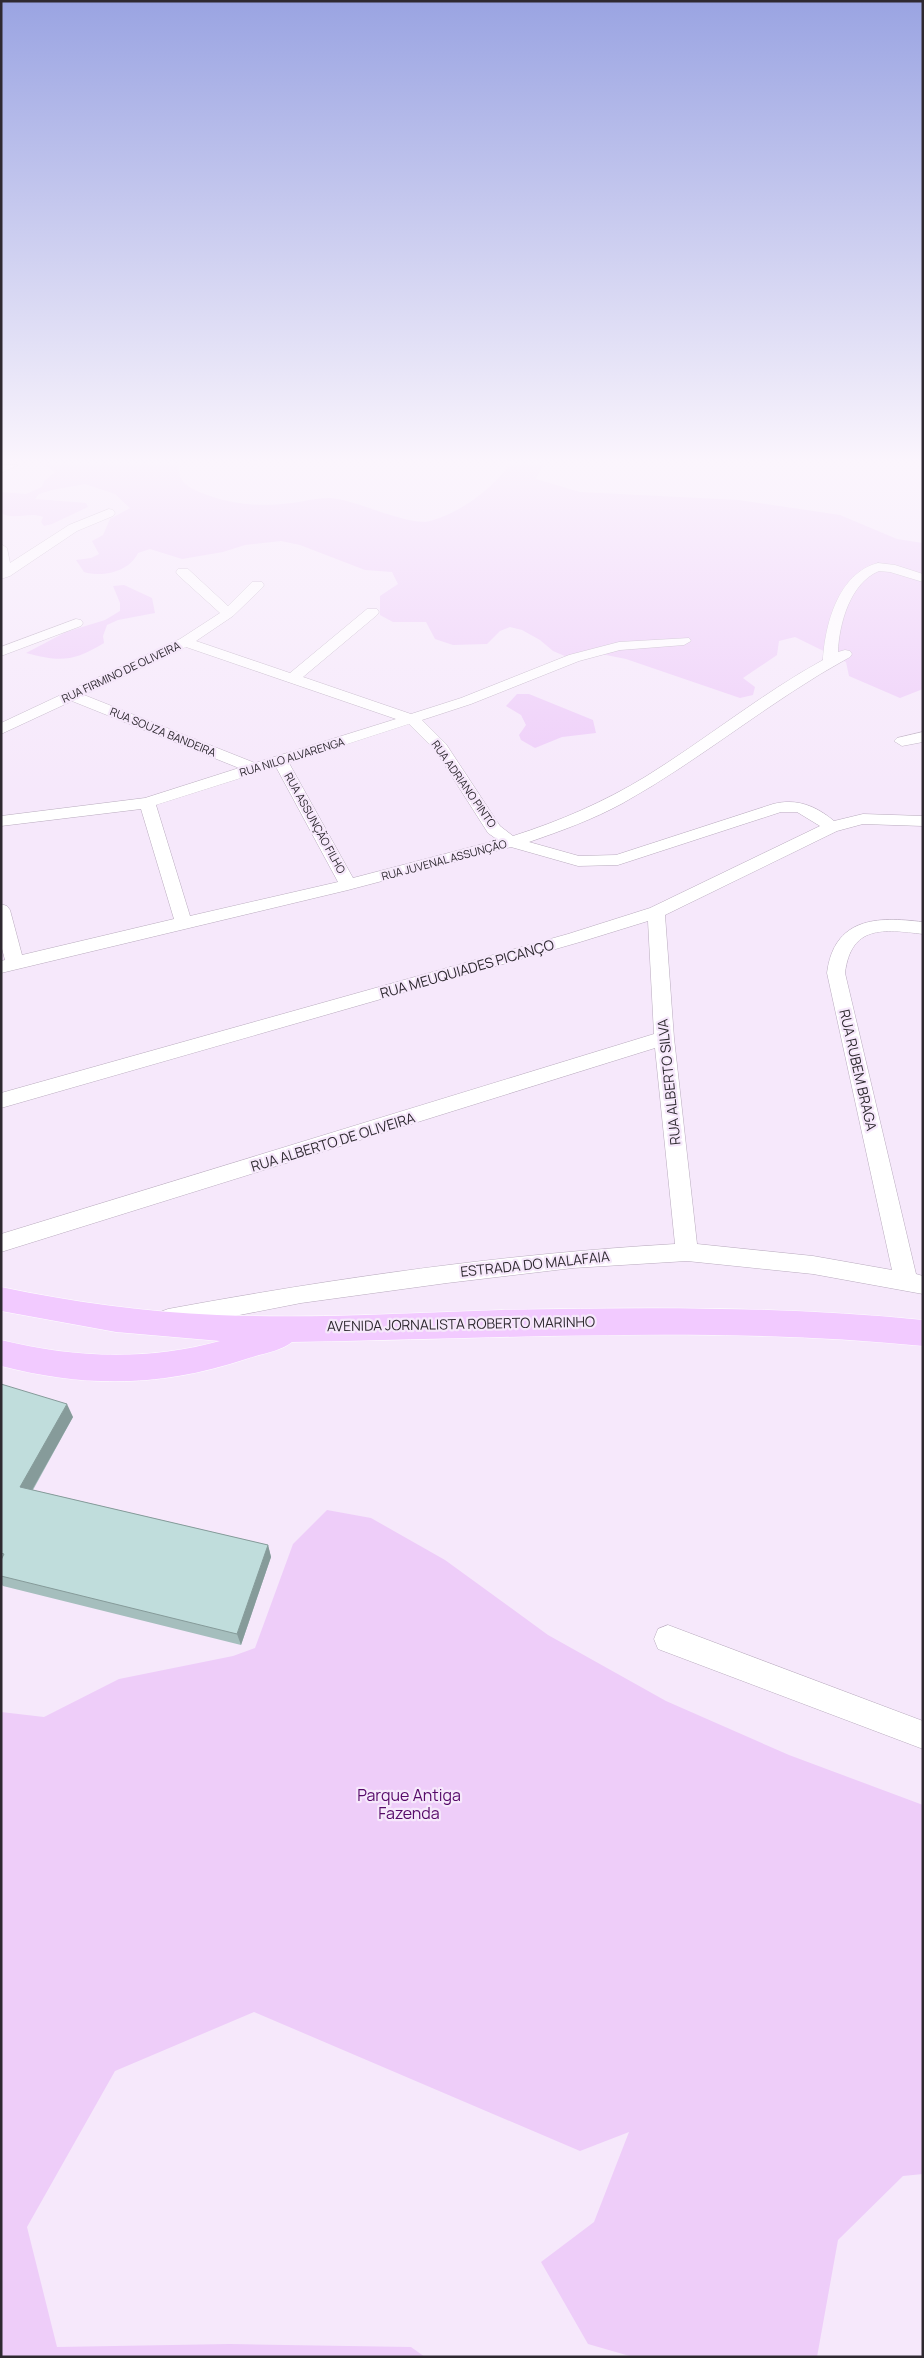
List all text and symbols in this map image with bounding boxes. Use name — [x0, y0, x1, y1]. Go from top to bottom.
street label: RUA FIRMINO DE OLIVEIRA — [59, 637, 183, 706]
street label: RUA SOUZA BANDEIRA — [108, 703, 219, 760]
street label: RUA NILO ALVARENGA — [238, 733, 346, 780]
street label: RUA ADRIANO PINTO — [429, 737, 500, 830]
street label: RUA ASSUNÇÃO FILHO — [281, 770, 349, 876]
street label: RUA JUVENAL ASSUNÇÃO — [380, 836, 508, 883]
street label: RUA MEUQUIADES PICANÇO — [378, 935, 556, 1002]
street label: RUA RUBEM BRAGA — [835, 1007, 882, 1133]
street label: RUA ALBERTO SILVA — [652, 1018, 685, 1146]
street label: RUA ALBERTO DE OLIVEIRA — [248, 1107, 417, 1176]
street label: ESTRADA DO MALAFAIA — [459, 1246, 611, 1281]
street label: AVENIDA JORNALISTA ROBERTO MARINHO — [327, 1312, 595, 1335]
park label: Parque Antiga Fazenda — [357, 1784, 461, 1824]

